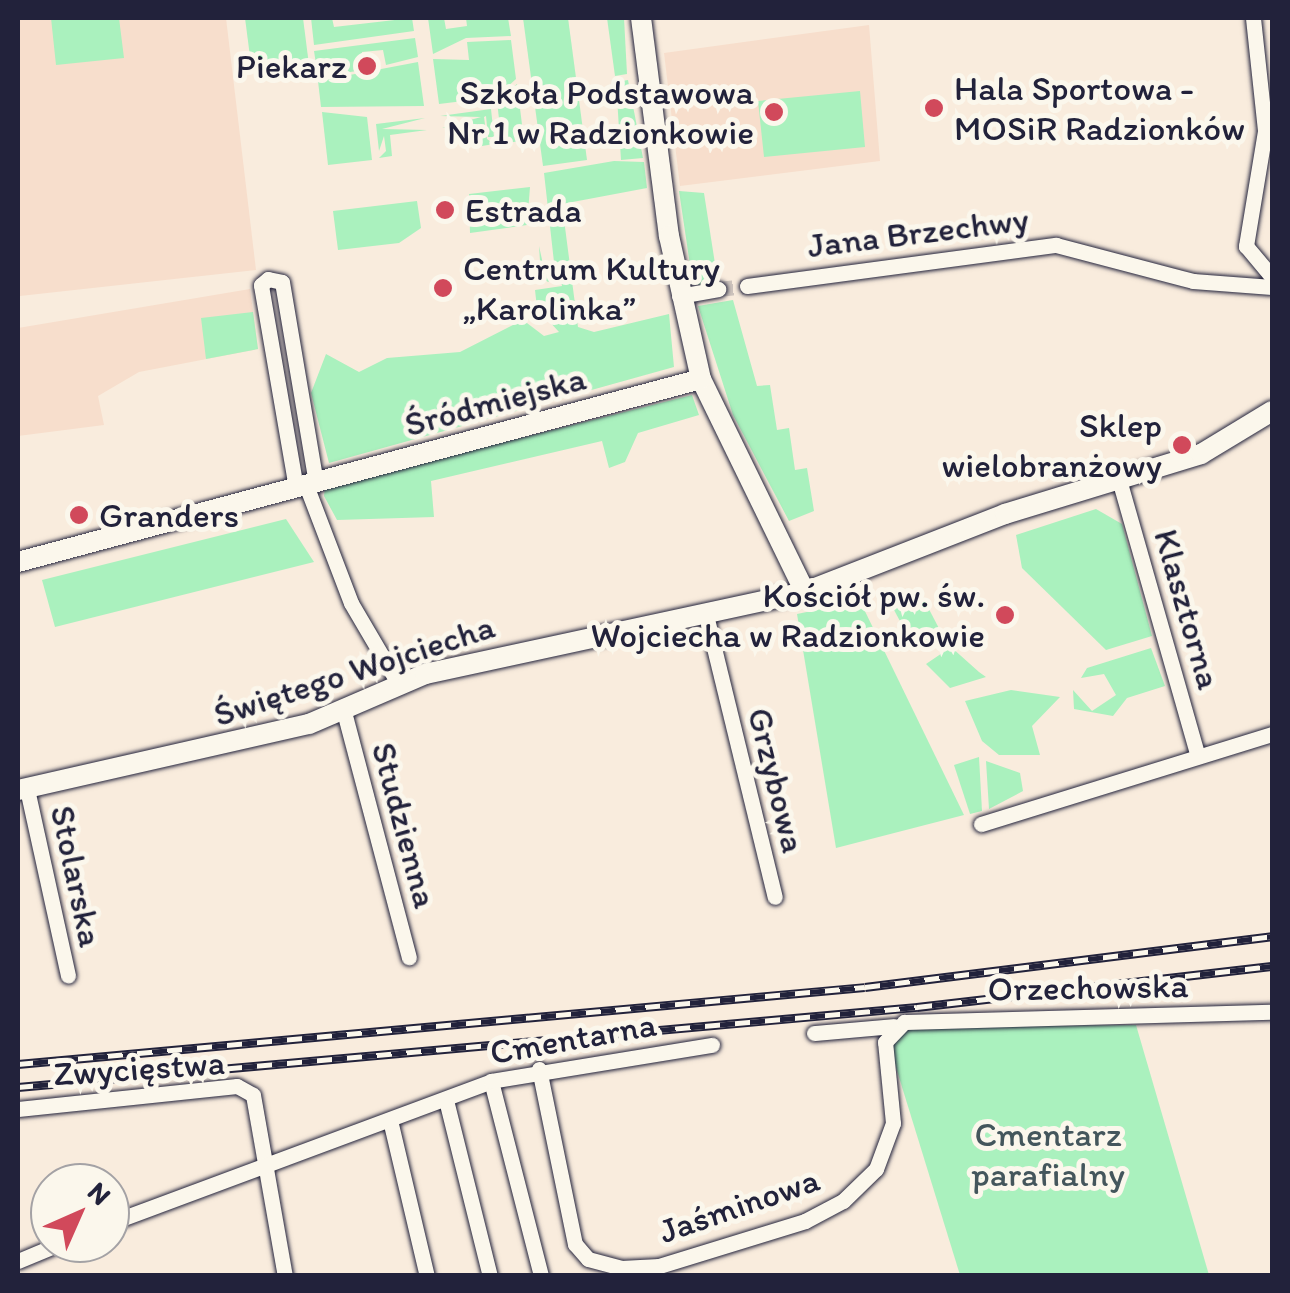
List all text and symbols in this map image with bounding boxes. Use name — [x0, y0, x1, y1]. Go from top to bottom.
place label: Piekarz — [236, 45, 347, 87]
marker: Piekarz — [356, 55, 378, 77]
place label: Hala Sportowa - MOSiR Radzionków — [954, 67, 1246, 149]
place label: Szkoła Podstawowa Nr 1 w Radzionkowie — [446, 71, 754, 153]
marker: Hala Sportowa - MOSiR Radzionków — [923, 97, 945, 119]
marker: Szkoła Podstawowa Nr 1 w Radzionkowie — [763, 101, 785, 123]
place label: Estrada — [465, 189, 582, 231]
street label: Jana Brzechwy — [804, 197, 1032, 267]
marker: Estrada — [434, 199, 456, 221]
place label: Centrum Kultury „Karolinka” — [463, 247, 719, 329]
marker: Centrum Kultury „Karolinka” — [432, 277, 454, 299]
street label: Śródmiejska — [400, 357, 590, 445]
place label: Sklep wielobranżowy — [942, 404, 1162, 486]
marker: Sklep wielobranżowy — [1171, 434, 1193, 456]
place label: Granders — [99, 494, 239, 536]
marker: Granders — [68, 504, 90, 526]
street label: Klasztorna — [1145, 524, 1231, 694]
place label: Kościół pw. św. Wojciecha w Radzionkowie — [588, 574, 985, 656]
marker: Kościół pw. św. Wojciecha w Radzionkowie — [994, 604, 1016, 626]
street label: Świętego Wojciecha — [208, 605, 500, 735]
street label: Grzybowa — [739, 703, 815, 857]
street label: Studzienna — [363, 738, 447, 912]
street label: Stolarska — [42, 802, 112, 950]
street label: Orzechowska — [987, 964, 1189, 1010]
street label: Cmentarna — [487, 1003, 659, 1073]
street label: Zwycięstwa — [52, 1041, 226, 1095]
park label: Cmentarz parafialny — [971, 1113, 1125, 1195]
street label: Jaśminowa — [653, 1158, 825, 1252]
north arrow — [30, 1163, 130, 1263]
text: N — [81, 1174, 119, 1212]

